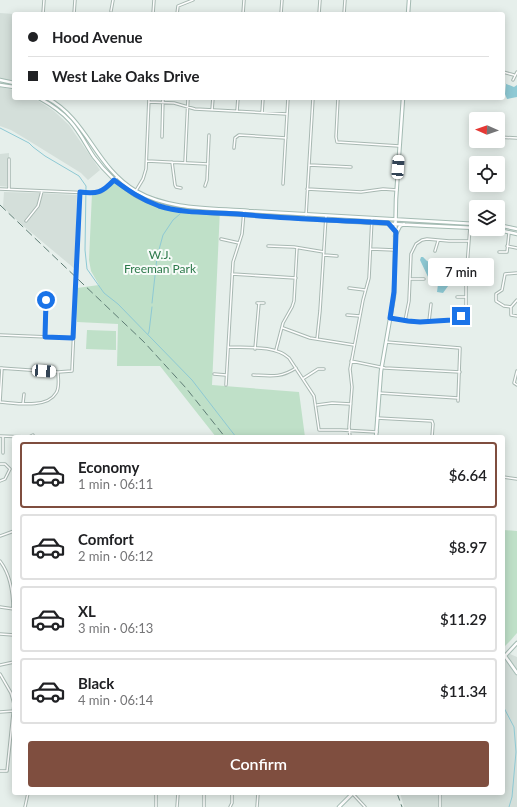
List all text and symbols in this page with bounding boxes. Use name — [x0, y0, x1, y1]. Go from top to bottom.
text: Hood Avenue — [52, 28, 143, 46]
text: West Lake Oaks Drive — [52, 67, 200, 85]
north arrow — [469, 112, 505, 148]
map controls — [469, 112, 505, 236]
car — [391, 155, 405, 179]
button: locate — [469, 156, 505, 192]
button: layers — [469, 200, 505, 236]
park label: W.J. Freeman Park — [124, 247, 197, 276]
callout: 7 min — [428, 258, 494, 286]
text: 7 min — [445, 264, 477, 280]
route start — [37, 291, 55, 309]
route end — [452, 307, 470, 325]
car — [32, 364, 56, 378]
icon: car — [30, 457, 66, 493]
text: Economy — [78, 458, 139, 476]
text: $6.64 — [449, 466, 487, 484]
text: 1 min · 06:11 — [78, 476, 153, 492]
icon: car — [30, 529, 66, 565]
text: Comfort — [78, 530, 134, 548]
text: $8.97 — [449, 538, 487, 556]
text: 2 min · 06:12 — [78, 548, 153, 564]
icon: car — [30, 601, 66, 637]
text: XL — [78, 602, 96, 620]
text: $11.29 — [440, 610, 487, 628]
text: 3 min · 06:13 — [78, 620, 153, 636]
icon: car — [30, 673, 66, 709]
text: Black — [78, 674, 114, 692]
text: $11.34 — [440, 682, 487, 700]
text: 4 min · 06:14 — [78, 692, 153, 708]
button: Confirm — [28, 741, 489, 787]

